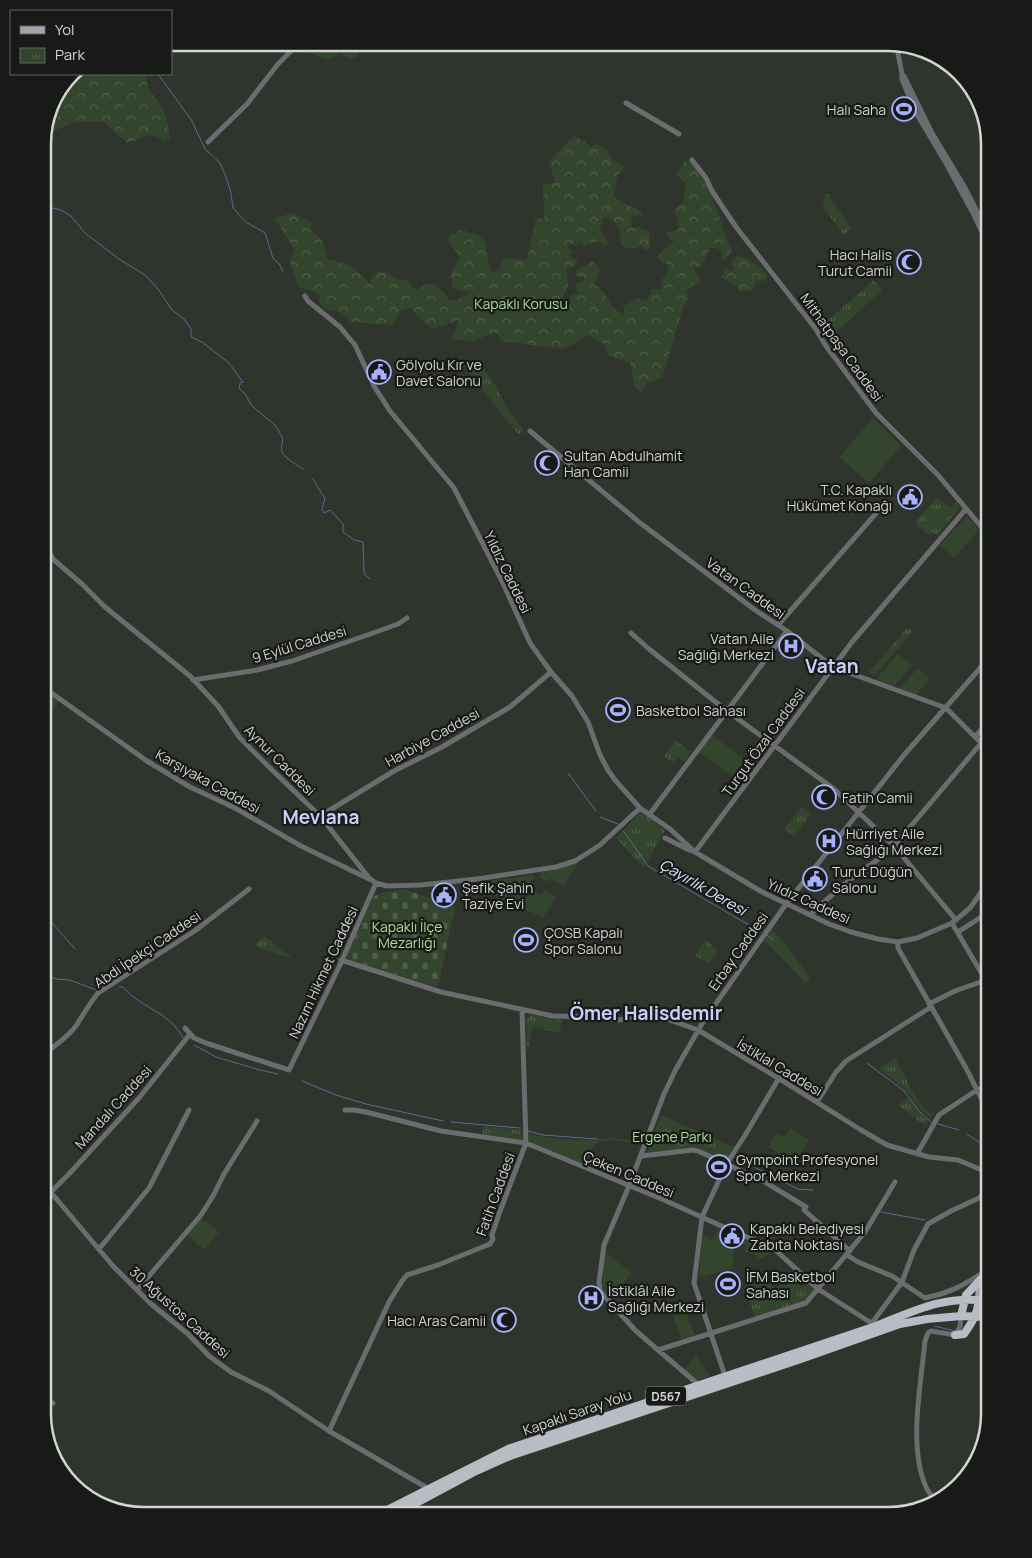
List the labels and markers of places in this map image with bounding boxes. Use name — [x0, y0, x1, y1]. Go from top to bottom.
sports icon: Halı Saha — [891, 96, 917, 122]
place label: Halı Saha — [827, 100, 886, 119]
place label: Hacı Halis Turut Camii — [818, 245, 892, 280]
mosque icon: Hacı Halis Turut Camii — [896, 249, 922, 275]
place label: Gölyolu Kır ve Davet Salonu — [396, 355, 482, 390]
public building icon: Gölyolu Kır ve Davet Salonu — [366, 359, 392, 385]
place label: Sultan Abdulhamit Han Camii — [564, 446, 683, 481]
mosque icon: Sultan Abdulhamit Han Camii — [534, 450, 560, 476]
place label: T.C. Kapaklı Hükümet Konağı — [787, 480, 892, 515]
public building icon: T.C. Kapaklı Hükümet Konağı — [897, 484, 923, 510]
place label: Vatan Aile Sağlığı Merkezi — [678, 629, 774, 664]
hospital icon: Vatan Aile Sağlığı Merkezi — [778, 633, 804, 659]
sports icon: Basketbol Sahası — [605, 697, 631, 723]
place label: Basketbol Sahası — [636, 701, 746, 720]
mosque icon: Fatih Camii — [811, 784, 837, 810]
place label: Fatih Camii — [842, 788, 913, 807]
place label: Hürriyet Aile Sağlığı Merkezi — [846, 824, 942, 859]
hospital icon: Hürriyet Aile Sağlığı Merkezi — [816, 828, 842, 854]
place label: Turut Düğün Salonu — [832, 862, 912, 897]
public building icon: Turut Düğün Salonu — [802, 866, 828, 892]
place label: Şefik Şahin Taziye Evi — [462, 878, 533, 913]
public building icon: Şefik Şahin Taziye Evi — [431, 882, 457, 908]
place label: ÇOSB Kapalı Spor Salonu — [544, 923, 623, 958]
sports icon: ÇOSB Kapalı Spor Salonu — [513, 927, 539, 953]
place label: Gympoint Profesyonel Spor Merkezi — [736, 1150, 878, 1185]
sports icon: Gympoint Profesyonel Spor Merkezi — [706, 1154, 732, 1180]
place label: Kapaklı Belediyesi Zabıta Noktası — [750, 1219, 864, 1254]
public building icon: Kapaklı Belediyesi Zabıta Noktası — [719, 1223, 745, 1249]
place label: İFM Basketbol Sahası — [746, 1267, 835, 1302]
sports icon: İFM Basketbol Sahası — [715, 1271, 741, 1297]
place label: İstiklâl Aile Sağlığı Merkezi — [608, 1281, 704, 1316]
hospital icon: İstiklâl Aile Sağlığı Merkezi — [578, 1285, 604, 1311]
mosque icon: Hacı Aras Camii — [491, 1307, 517, 1333]
place label: Hacı Aras Camii — [387, 1311, 486, 1330]

